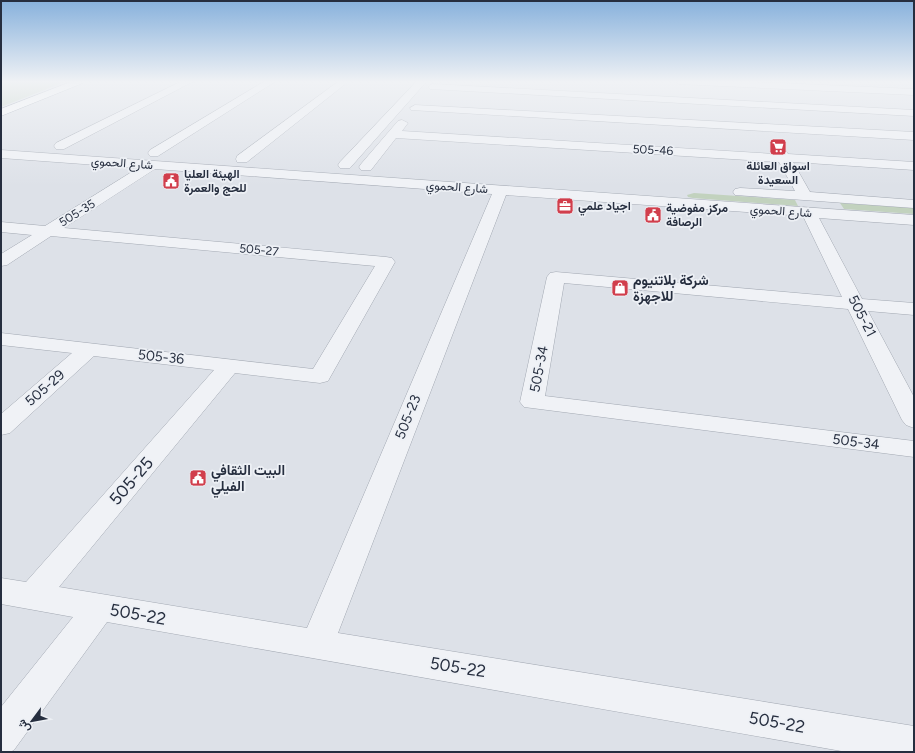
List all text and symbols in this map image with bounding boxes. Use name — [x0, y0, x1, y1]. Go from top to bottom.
supermarket icon: اسواق العائلة السعيدة — [768, 137, 788, 157]
street label: 505-46 — [632, 142, 674, 158]
street label: شارع الحموي — [90, 154, 154, 175]
place label: اسواق العائلة السعيدة — [746, 159, 810, 187]
place label: الهيئة العليا للحج والعمرة — [184, 167, 247, 196]
public building icon: الهيئة العليا للحج والعمرة — [161, 171, 181, 191]
street label: شارع الحموي — [425, 178, 489, 199]
street label: 505-35 — [56, 196, 98, 230]
office icon: اجياد علمي — [555, 196, 575, 216]
place label: اجياد علمي — [578, 199, 631, 216]
place label: مركز مفوضية الرصافة — [666, 201, 729, 230]
street label: شارع الحموي — [749, 202, 813, 223]
public building icon: مركز مفوضية الرصافة — [643, 205, 663, 225]
street label: 505-27 — [239, 241, 280, 259]
place label: شركة بلاتنيوم للاجهزة — [633, 272, 709, 305]
shop icon: شركة بلاتنيوم للاجهزة — [610, 278, 630, 298]
street label: 505-21 — [844, 292, 880, 340]
street label: 505-34 — [526, 344, 552, 394]
street label: 505-36 — [137, 346, 185, 368]
street label: 505-29 — [22, 366, 68, 410]
street label: 505-23 — [391, 392, 425, 442]
street label: 505-34 — [832, 431, 881, 453]
street label: 505-25 — [105, 453, 157, 509]
place label: البيت الثقافي الفيلي — [211, 462, 285, 498]
public building icon: البيت الثقافي الفيلي — [188, 468, 208, 488]
street label: 505-22 — [108, 599, 168, 629]
street label: 505-22 — [429, 653, 487, 681]
north arrow — [12, 701, 52, 741]
street label: 505-22 — [747, 707, 807, 737]
text: ش — [15, 717, 33, 735]

